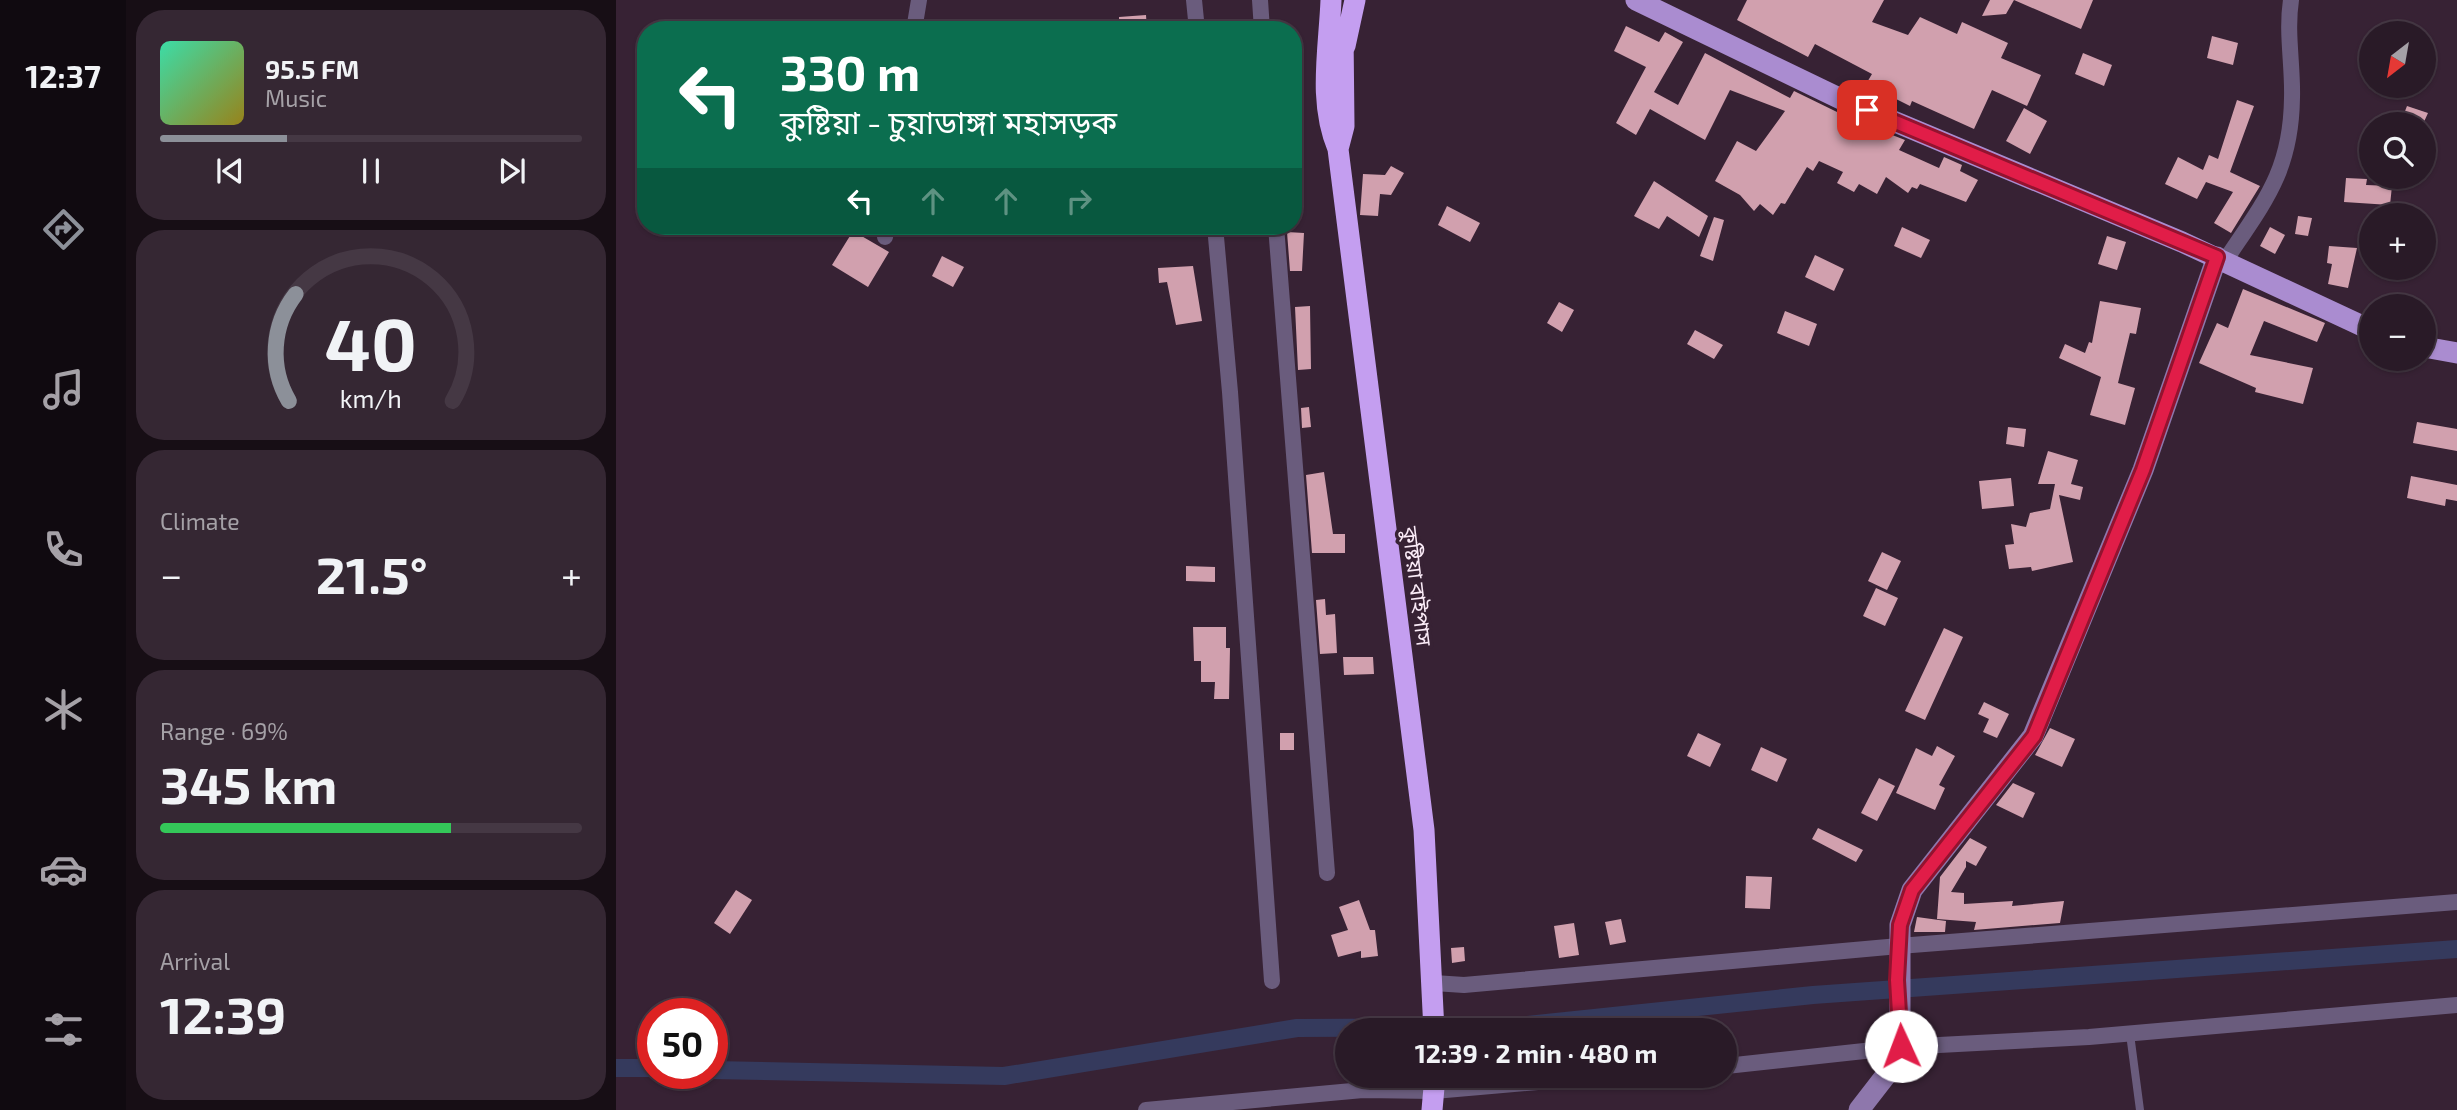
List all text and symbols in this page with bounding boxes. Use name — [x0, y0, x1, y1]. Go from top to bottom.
north arrow — [2359, 21, 2436, 98]
map controls — [2359, 21, 2436, 371]
text: 330 m — [780, 42, 920, 101]
icon: left — [665, 49, 756, 140]
text: 95.5 FM — [265, 53, 359, 84]
text: 12:37 — [25, 56, 101, 94]
pin — [1837, 80, 1897, 140]
text: Music — [265, 84, 327, 112]
icon: arrive — [1848, 91, 1886, 129]
text: কুষ্টিয়া - চুয়াডাঙ্গা মহাসড়ক — [780, 102, 1117, 140]
button: search — [2359, 112, 2436, 189]
icon: previous — [211, 152, 249, 190]
icon: pause — [352, 152, 390, 190]
icon: next — [493, 152, 531, 190]
icon: left — [841, 182, 879, 220]
icon: ahead — [914, 182, 952, 220]
icon: ahead — [987, 182, 1025, 220]
icon: right — [1060, 182, 1098, 220]
button: + — [2359, 203, 2436, 280]
icon: directions — [39, 205, 88, 254]
button: − — [2359, 294, 2436, 371]
text: 40 — [325, 298, 417, 386]
icon: music — [39, 365, 88, 414]
text: km/h — [340, 383, 402, 413]
text: Climate — [160, 507, 240, 535]
street label: কুষ্টিয়া বাইপাস — [1397, 524, 1438, 648]
icon: phone — [39, 525, 88, 574]
text: 21.5° — [316, 542, 428, 604]
text: − — [160, 551, 182, 597]
text: + — [561, 551, 582, 597]
icon: climate — [39, 685, 88, 734]
text: Range · 69% — [160, 717, 288, 745]
text: 345 km — [160, 752, 337, 814]
icon: car — [39, 845, 88, 894]
text: Arrival — [160, 947, 230, 975]
text: 12:39 — [160, 982, 286, 1044]
speed limit sign: 50 — [637, 998, 728, 1089]
icon: filters — [39, 1005, 88, 1054]
position arrow — [1864, 1009, 1938, 1083]
text: 12:39 · 2 min · 480 m — [1415, 1037, 1657, 1068]

